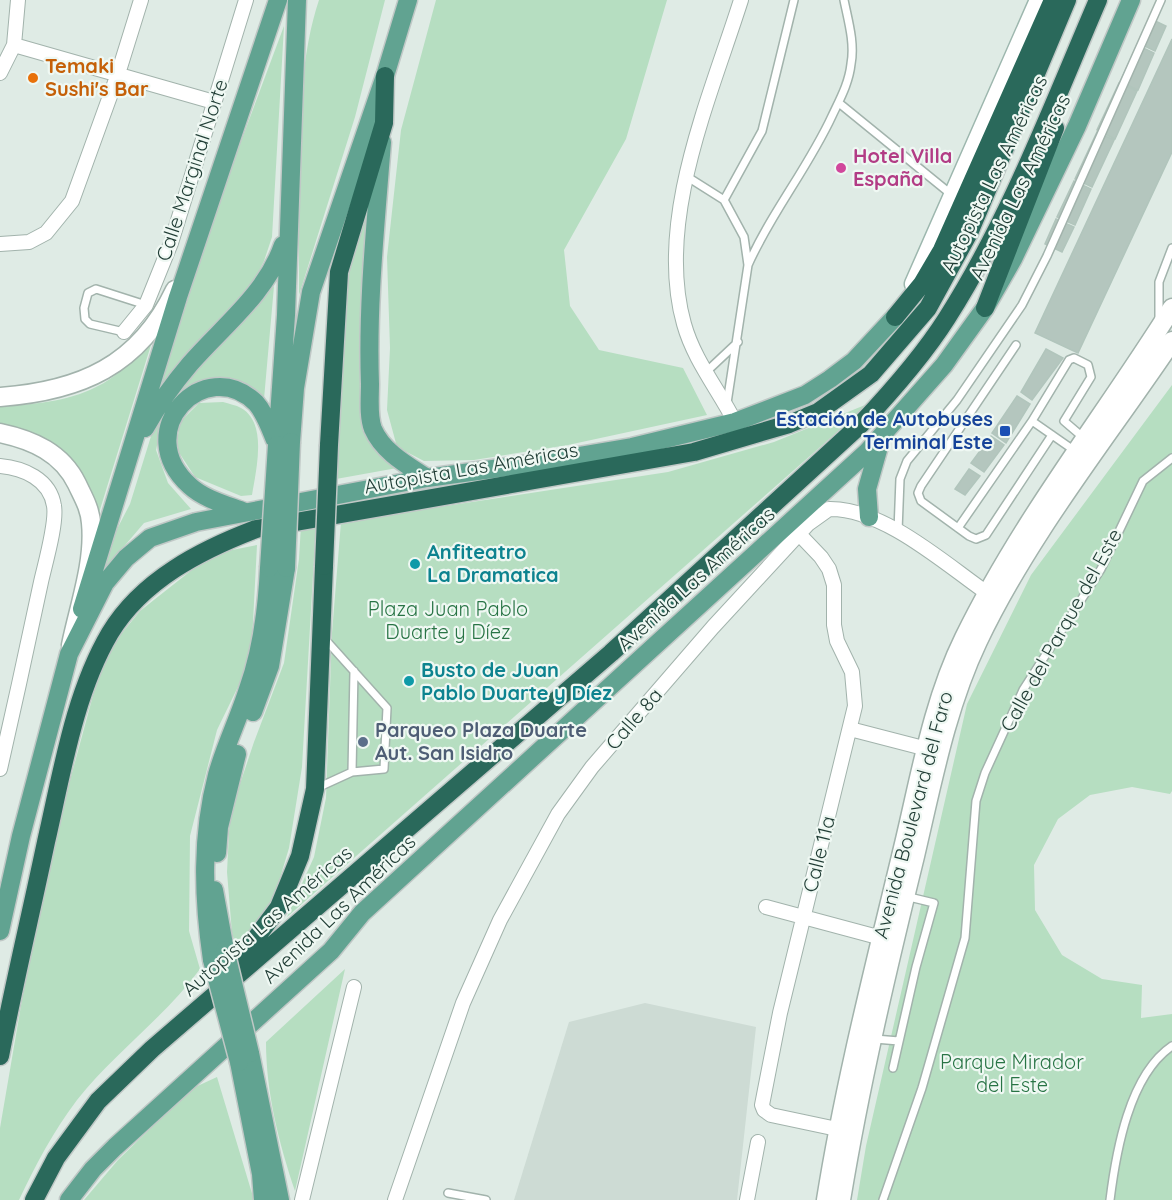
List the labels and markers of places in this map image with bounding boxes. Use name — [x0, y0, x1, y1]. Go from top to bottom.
place label: Temaki Sushi's Bar — [45, 53, 149, 101]
marker: Temaki Sushi's Bar — [26, 71, 40, 85]
place label: Hotel Villa España — [853, 143, 952, 191]
marker: Hotel Villa España — [834, 161, 848, 175]
place label: Estación de Autobuses Terminal Este — [776, 406, 993, 454]
marker: Estación de Autobuses Terminal Este — [998, 424, 1012, 438]
place label: Anfiteatro La Dramatica — [427, 539, 559, 587]
marker: Anfiteatro La Dramatica — [408, 557, 422, 571]
place label: Busto de Juan Pablo Duarte y Díez — [421, 657, 612, 705]
marker: Busto de Juan Pablo Duarte y Díez — [402, 674, 416, 688]
place label: Parqueo Plaza Duarte Aut. San Isidro — [375, 717, 587, 765]
marker: Parqueo Plaza Duarte Aut. San Isidro — [356, 735, 370, 749]

